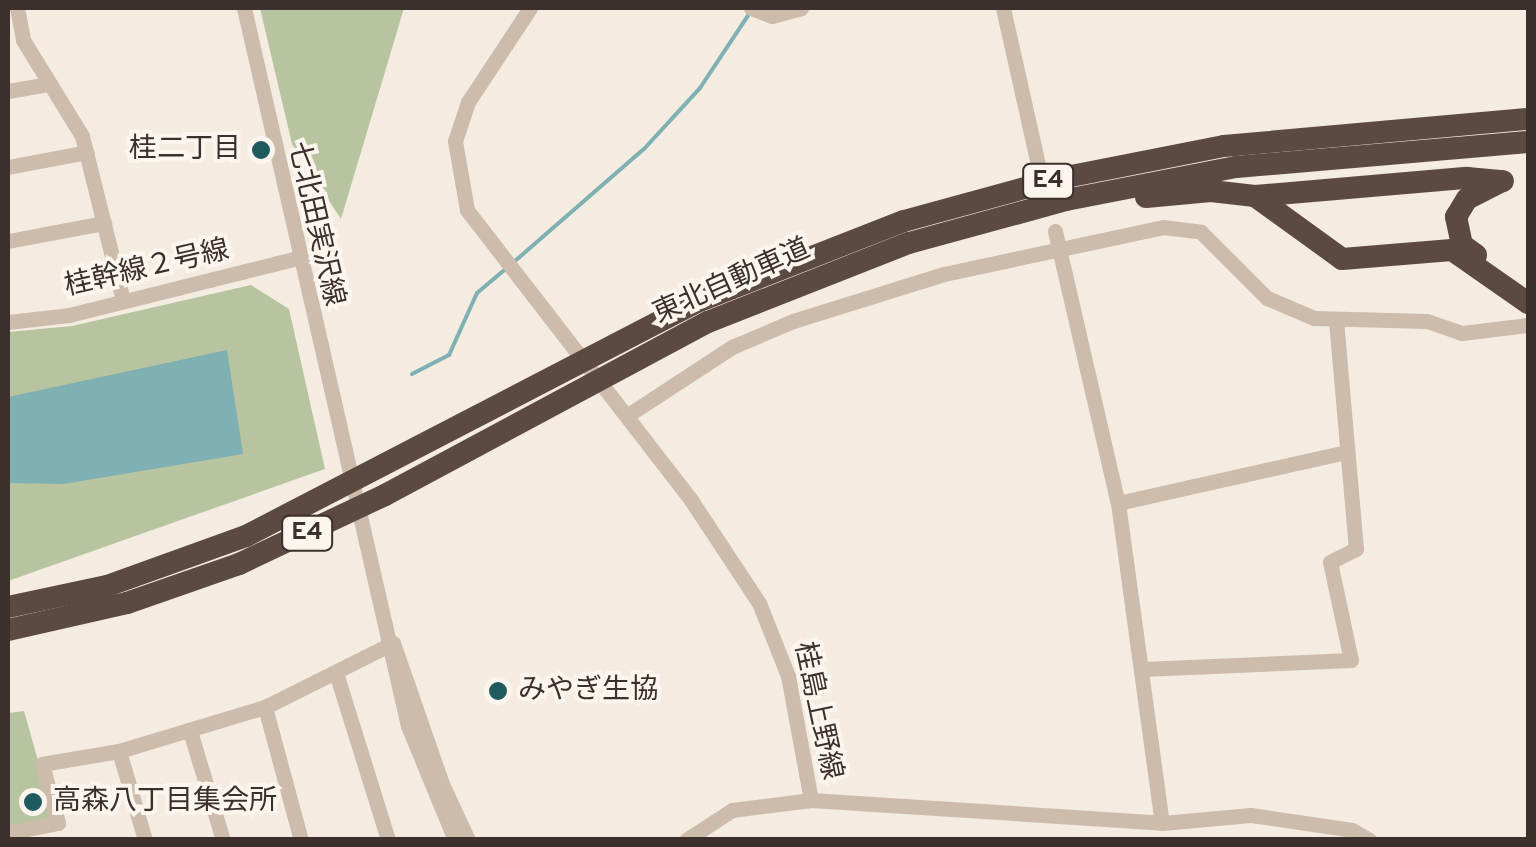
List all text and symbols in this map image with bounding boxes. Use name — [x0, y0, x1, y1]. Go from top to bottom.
place label: 桂二丁目 — [129, 133, 241, 167]
street label: 七北田実沢線 — [280, 138, 350, 310]
marker: 桂二丁目 — [250, 139, 272, 161]
road number: E4 — [1020, 161, 1076, 201]
street label: 東北自動車道 — [648, 232, 816, 332]
street label: 桂幹線２号線 — [61, 234, 233, 304]
road number: E4 — [280, 513, 334, 553]
street label: 桂島上野線 — [786, 639, 848, 783]
place label: みやぎ生協 — [518, 674, 658, 708]
marker: みやぎ生協 — [487, 680, 509, 702]
place label: 高森八丁目集会所 — [53, 785, 277, 819]
marker: 高森八丁目集会所 — [22, 791, 44, 813]

